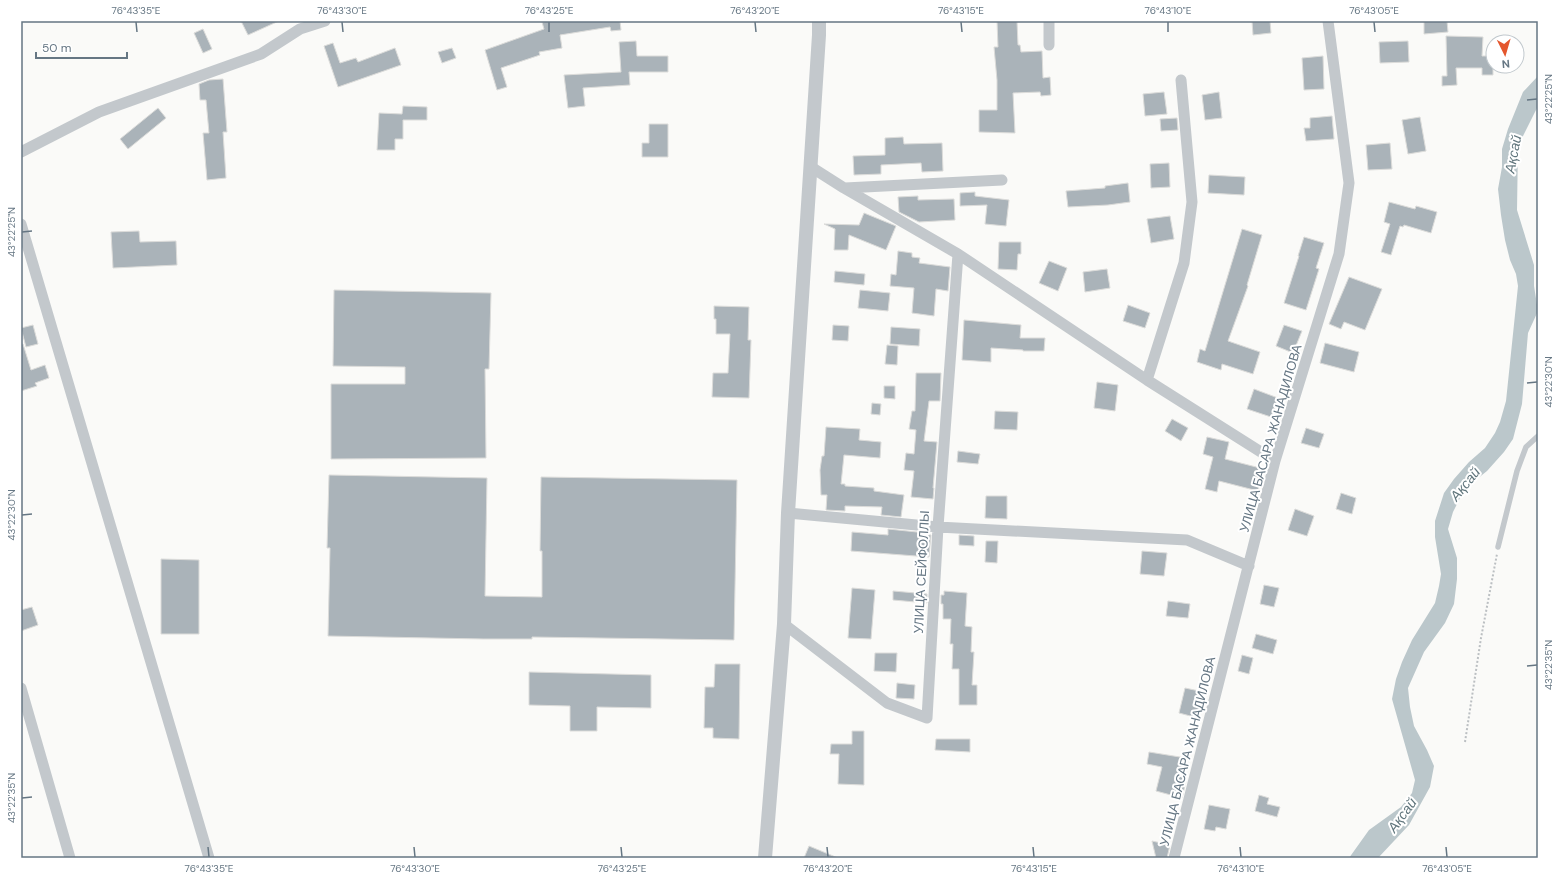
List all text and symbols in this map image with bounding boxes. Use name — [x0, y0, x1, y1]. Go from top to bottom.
text: 76°43'35"E — [112, 4, 161, 17]
text: 76°43'30"E — [317, 4, 367, 17]
text: 76°43'25"E — [525, 4, 574, 17]
text: 76°43'20"E — [730, 4, 780, 17]
text: 76°43'15"E — [938, 4, 984, 17]
text: 76°43'10"E — [1145, 4, 1192, 17]
text: 76°43'05"E — [1349, 4, 1399, 17]
scale bar — [36, 34, 127, 60]
north arrow — [1485, 34, 1525, 74]
text: 50 m — [42, 40, 71, 56]
text: N — [1501, 57, 1510, 71]
text: 43°22'25"N — [1542, 74, 1555, 124]
water label: Ақсай — [1500, 133, 1526, 176]
text: 43°22'25"N — [5, 207, 18, 257]
street label: УЛИЦА БАСАРА ЖАНАДИЛОВА — [1235, 342, 1306, 534]
text: 43°22'30"N — [1542, 356, 1555, 408]
water label: Ақсай — [1445, 463, 1484, 505]
text: 43°22'30"N — [5, 489, 18, 541]
street label: УЛИЦА СЕЙФОЛЛЫ — [910, 510, 933, 634]
text: 43°22'35"N — [1542, 640, 1555, 690]
street label: УЛИЦА БАСАРА ЖАНАДИЛОВА — [1156, 654, 1219, 848]
text: 43°22'35"N — [5, 773, 18, 823]
water label: Ақсай — [1383, 794, 1421, 837]
text: 76°43'35"E — [185, 862, 234, 875]
text: 76°43'30"E — [390, 862, 440, 875]
text: 76°43'25"E — [598, 862, 647, 875]
text: 76°43'20"E — [803, 862, 853, 875]
text: 76°43'15"E — [1011, 862, 1057, 875]
text: 76°43'10"E — [1218, 862, 1265, 875]
text: 76°43'05"E — [1422, 862, 1472, 875]

